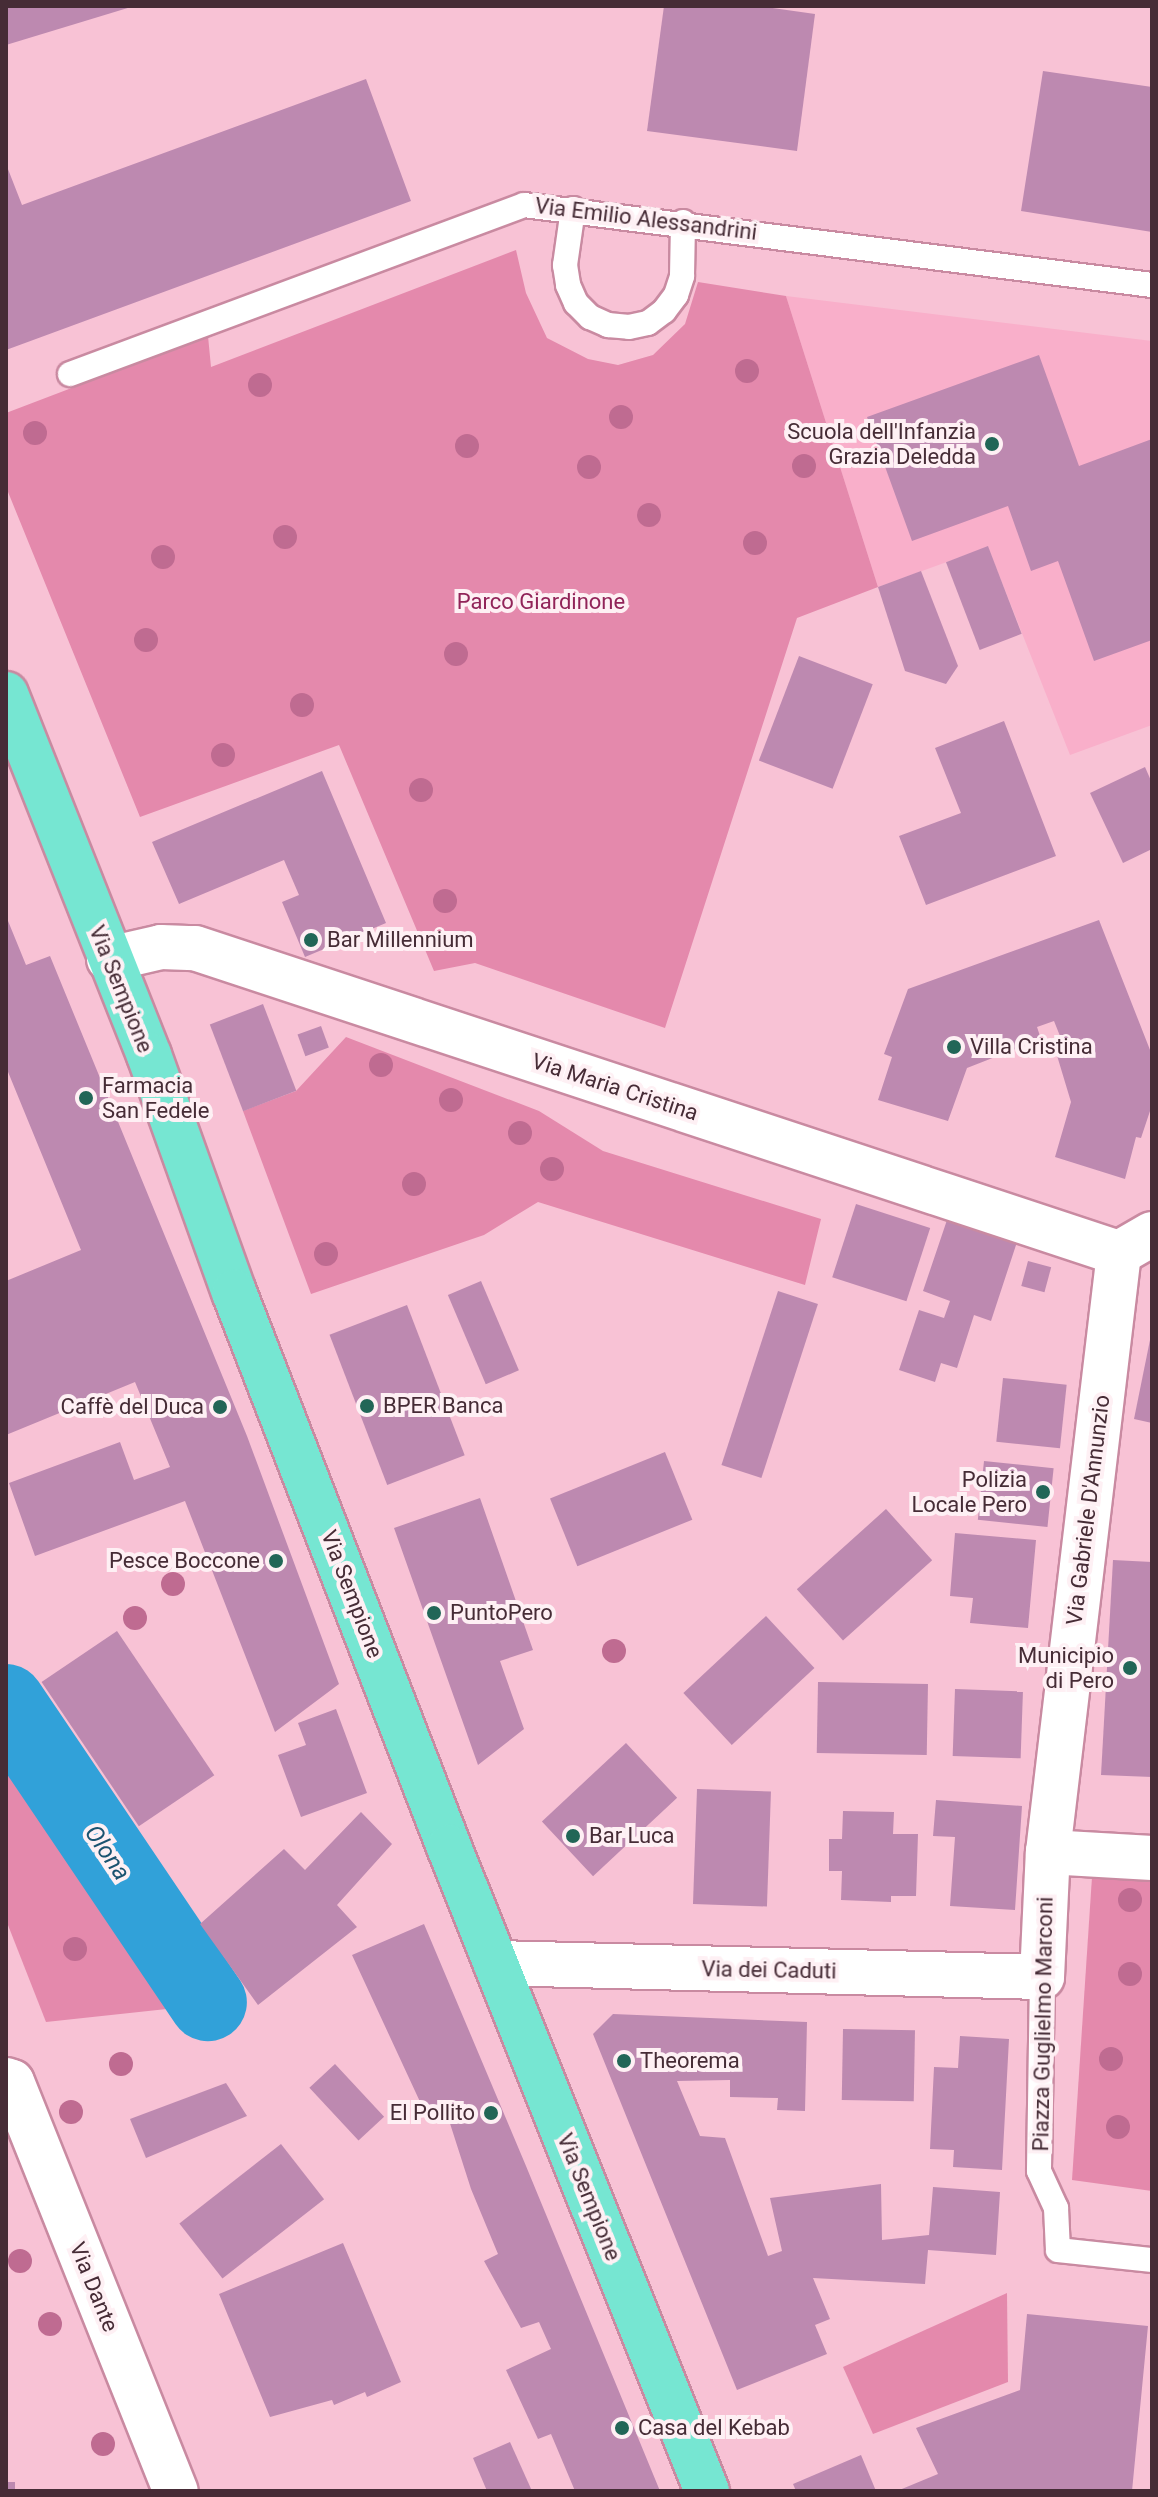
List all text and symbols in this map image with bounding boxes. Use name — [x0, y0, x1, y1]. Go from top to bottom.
street label: Via Emilio Alessandrini — [533, 192, 759, 246]
place label: Scuola dell'Infanzia Grazia Deledda — [787, 418, 976, 470]
marker: Scuola dell'Infanzia Grazia Deledda — [983, 435, 1001, 453]
park label: Parco Giardinone — [457, 589, 625, 615]
street label: Via Sempione — [83, 922, 159, 1056]
place label: Bar Millennium — [327, 927, 474, 953]
marker: Bar Millennium — [302, 931, 320, 949]
place label: Villa Cristina — [970, 1034, 1093, 1060]
marker: Villa Cristina — [945, 1038, 963, 1056]
street label: Via Maria Cristina — [528, 1048, 702, 1126]
place label: Farmacia San Fedele — [102, 1072, 209, 1124]
marker: Farmacia San Fedele — [77, 1089, 95, 1107]
place label: BPER Banca — [383, 1393, 503, 1419]
street label: Via Gabriele D'Annunzio — [1061, 1393, 1115, 1627]
place label: Caffè del Duca — [61, 1394, 204, 1420]
marker: BPER Banca — [358, 1397, 376, 1415]
marker: Caffè del Duca — [211, 1398, 229, 1416]
place label: Polizia Locale Pero — [911, 1466, 1027, 1518]
marker: Polizia Locale Pero — [1034, 1483, 1052, 1501]
street label: Via Sempione — [316, 1526, 388, 1662]
place label: Pesce Boccone — [109, 1548, 260, 1574]
marker: Pesce Boccone — [267, 1552, 285, 1570]
place label: PuntoPero — [450, 1600, 553, 1626]
marker: PuntoPero — [425, 1604, 443, 1622]
place label: Municipio di Pero — [1018, 1642, 1114, 1694]
marker: Municipio di Pero — [1121, 1659, 1139, 1677]
water label: Olona — [78, 1820, 136, 1886]
place label: Bar Luca — [589, 1823, 675, 1849]
marker: Bar Luca — [564, 1827, 582, 1845]
street label: Piazza Guglielmo Marconi — [1028, 1896, 1058, 2152]
street label: Via dei Caduti — [701, 1956, 837, 1984]
place label: Theorema — [640, 2048, 740, 2074]
marker: Theorema — [615, 2052, 633, 2070]
place label: El Pollito — [390, 2100, 475, 2126]
marker: El Pollito — [482, 2104, 500, 2122]
street label: Via Sempione — [551, 2130, 627, 2264]
street label: Via Dante — [64, 2238, 124, 2336]
place label: Casa del Kebab — [638, 2415, 790, 2441]
marker: Casa del Kebab — [613, 2419, 631, 2437]

